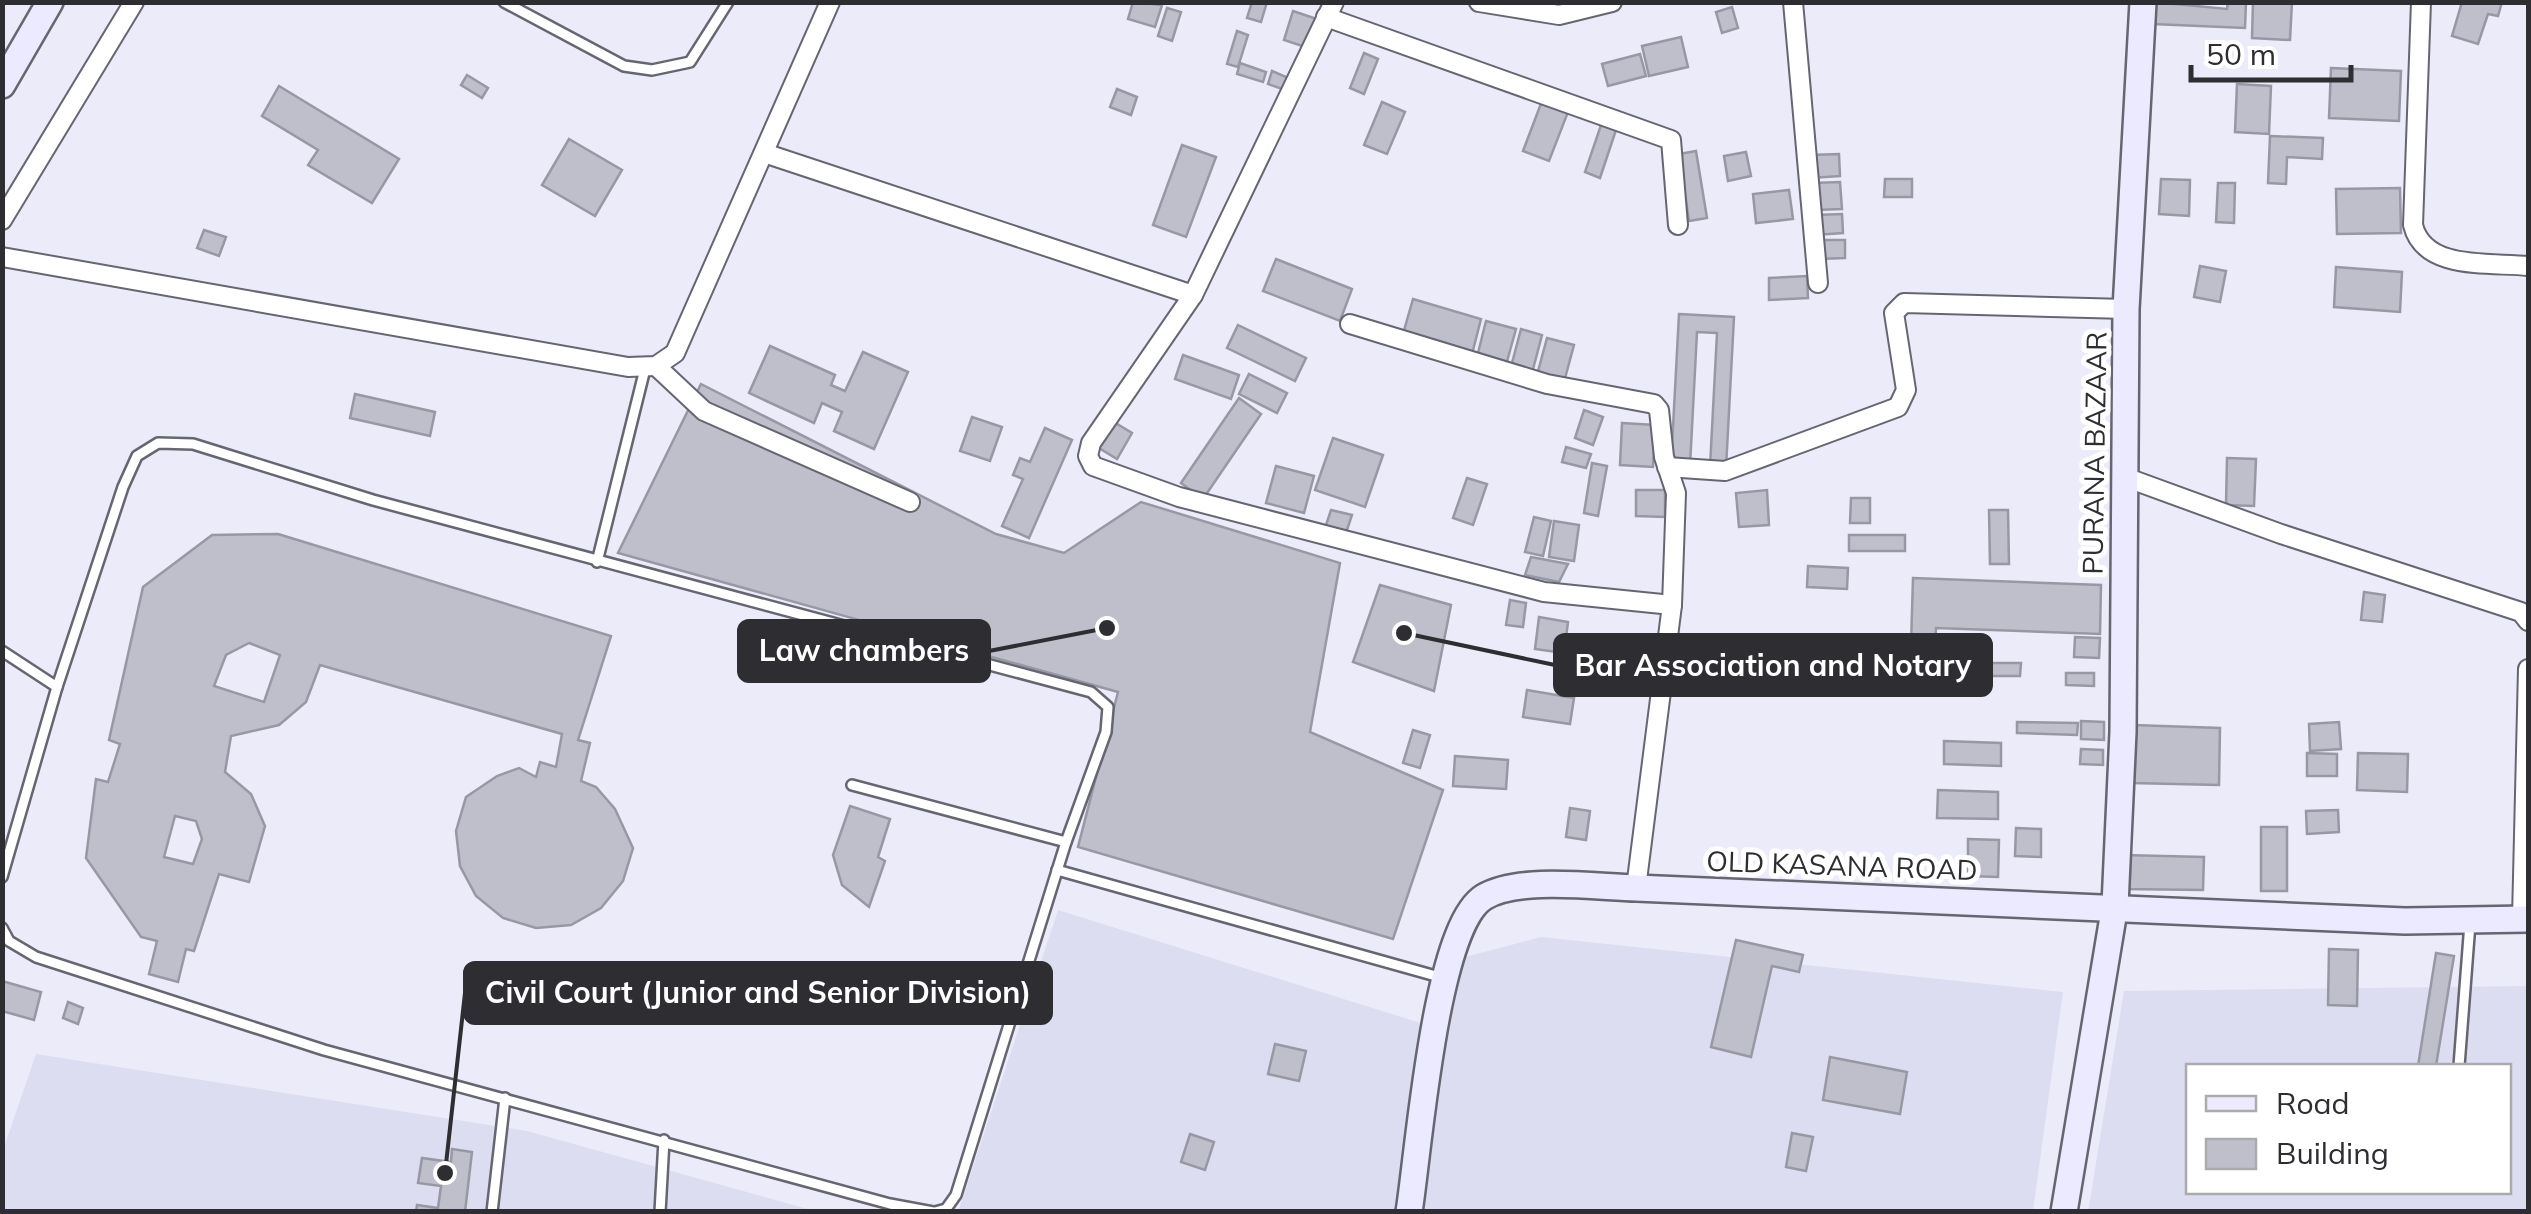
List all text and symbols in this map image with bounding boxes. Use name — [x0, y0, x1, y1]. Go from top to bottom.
scale bar — [2191, 20, 2351, 82]
text: 50 m — [2206, 35, 2276, 73]
street label: PURANA BAZAAR — [2074, 331, 2114, 575]
callout: Law chambers — [739, 621, 989, 681]
text: Law chambers — [759, 631, 969, 669]
callout: Bar Association and Notary — [1555, 635, 1991, 695]
text: Bar Association and Notary — [1575, 646, 1972, 684]
street label: OLD KASANA ROAD — [1706, 843, 1978, 887]
callout: Civil Court (Junior and Senior Division) — [465, 963, 1051, 1023]
text: Civil Court (Junior and Senior Division) — [485, 973, 1031, 1011]
legend — [2186, 1064, 2511, 1194]
text: Road — [2276, 1084, 2350, 1122]
text: Building — [2276, 1134, 2389, 1172]

